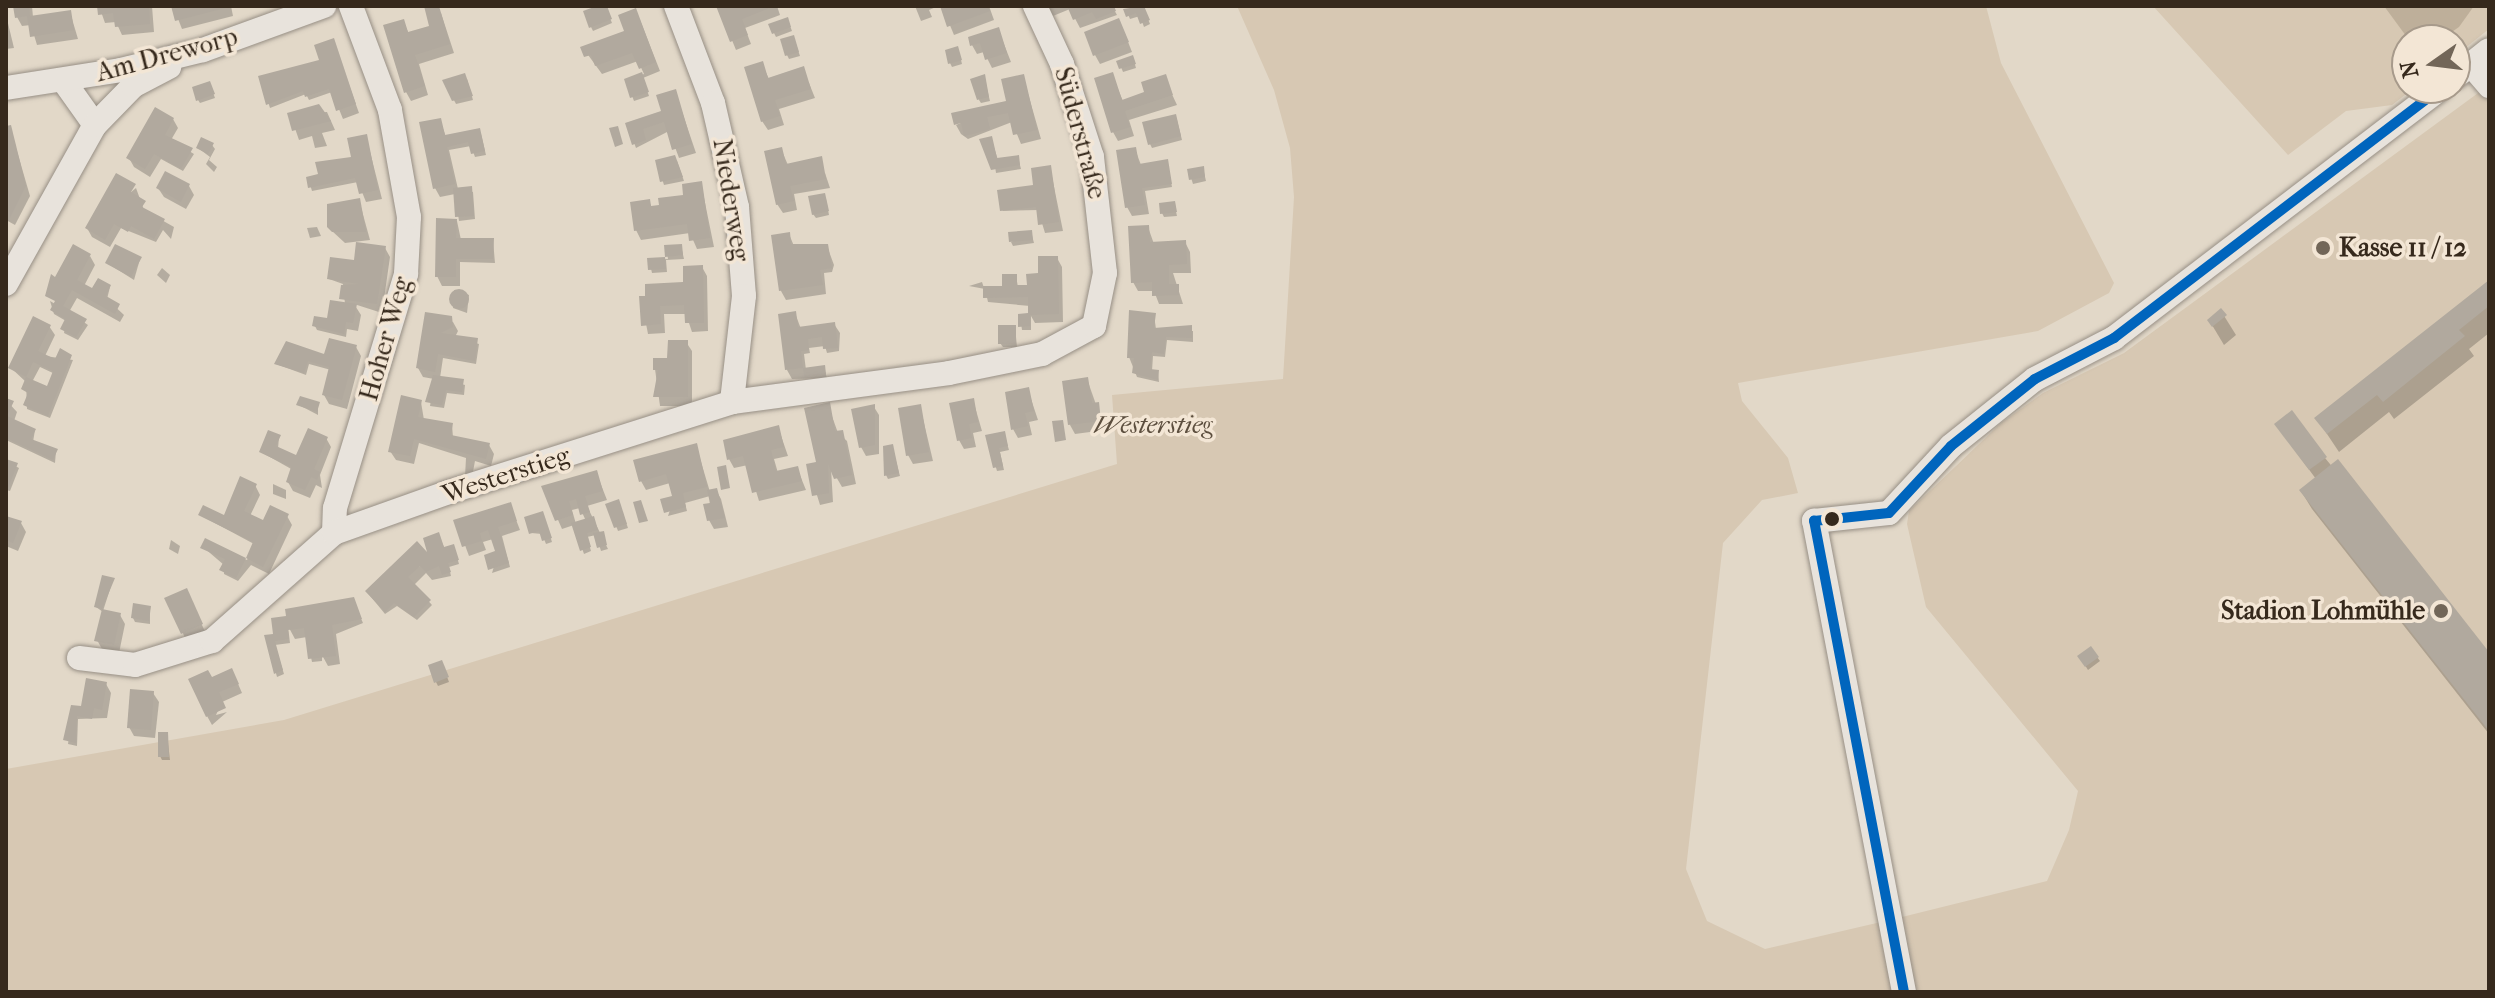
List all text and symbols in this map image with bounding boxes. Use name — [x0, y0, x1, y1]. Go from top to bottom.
street label: Am Dreworp — [93, 21, 241, 89]
north arrow — [2391, 24, 2471, 104]
text: N — [2395, 58, 2424, 81]
street label: Süderstraße — [1047, 64, 1113, 202]
street label: Niederweg — [706, 137, 756, 263]
place label: Kasse 11 / 12 — [2339, 232, 2467, 264]
marker: Kasse 11 / 12 — [2314, 239, 2332, 257]
street label: Hoher Weg — [353, 273, 419, 405]
park label: Westerstieg — [1094, 409, 1212, 441]
street label: Westerstieg — [438, 440, 574, 510]
unlabelled marker — [1824, 511, 1840, 527]
place label: Stadion Lohmühle — [2221, 595, 2425, 627]
marker: Stadion Lohmühle — [2432, 602, 2450, 620]

